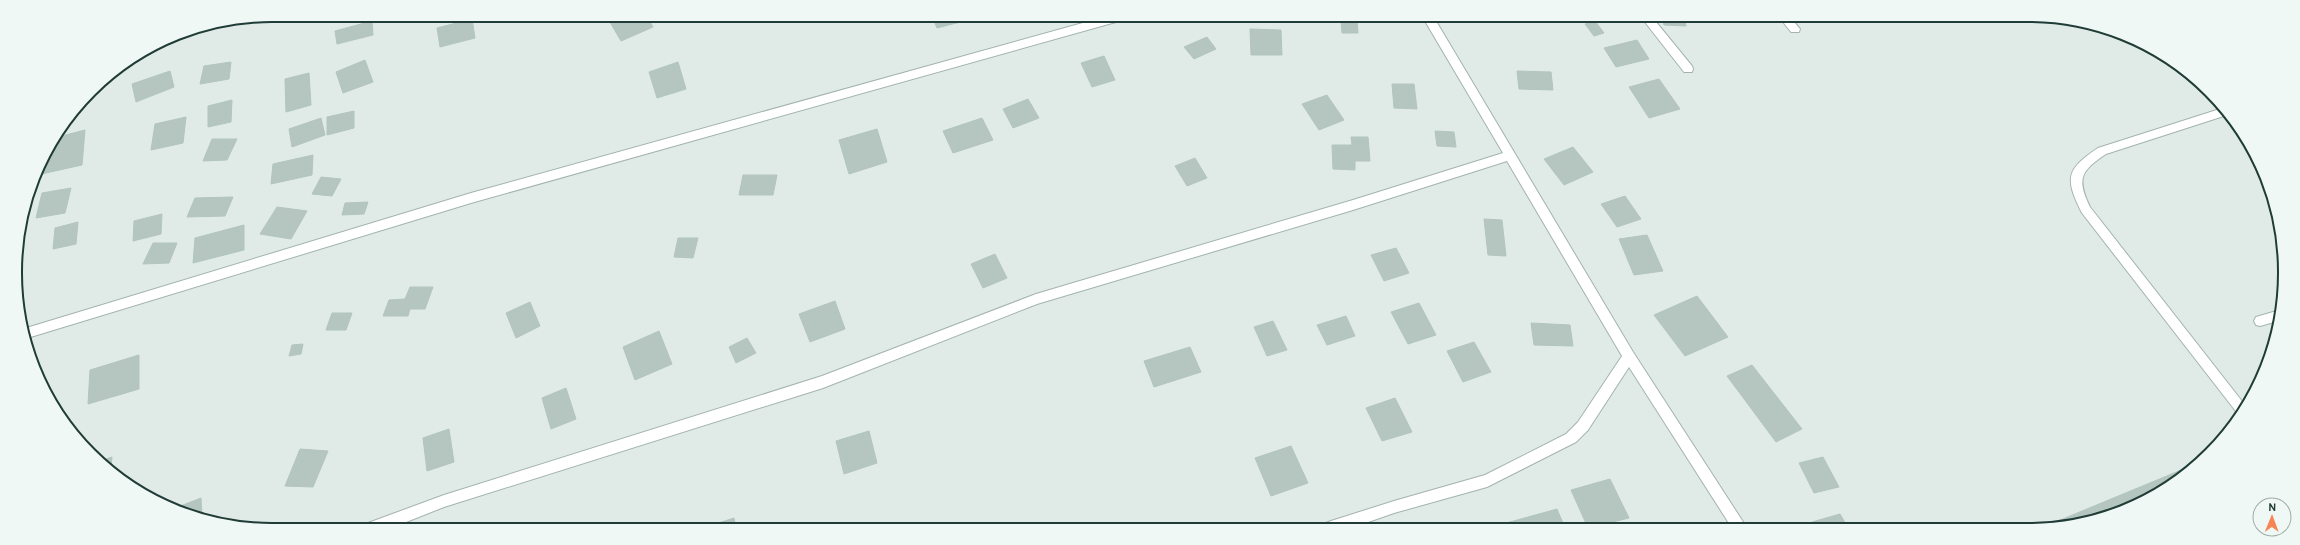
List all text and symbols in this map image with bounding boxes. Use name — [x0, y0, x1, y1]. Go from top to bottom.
north arrow — [2252, 497, 2292, 537]
text: N — [2268, 501, 2276, 515]

